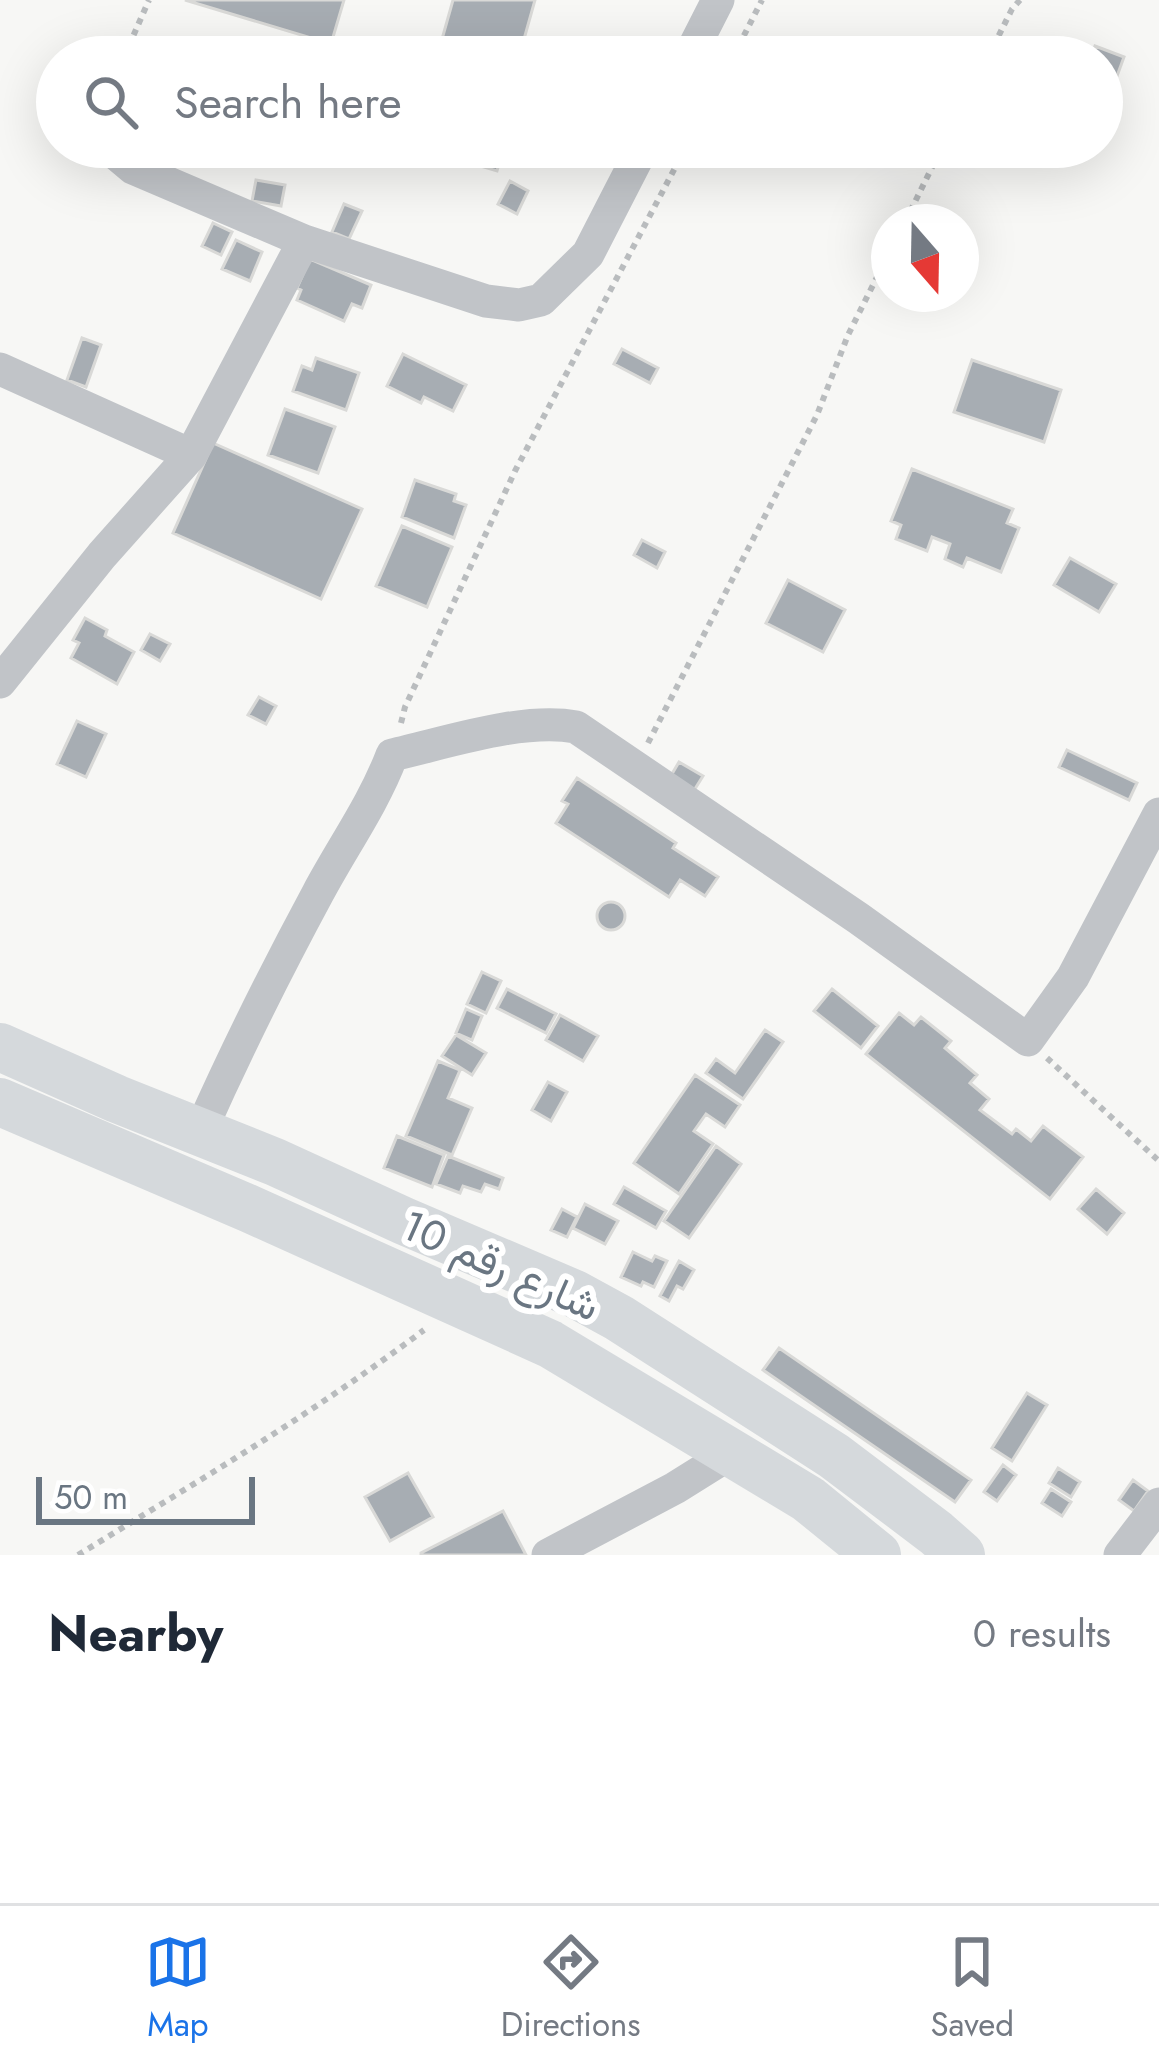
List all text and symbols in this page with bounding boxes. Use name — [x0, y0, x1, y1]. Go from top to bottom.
search box — [36, 36, 1123, 168]
icon: search — [78, 69, 144, 135]
text: Search here — [174, 70, 402, 135]
north arrow — [871, 204, 979, 312]
street label: شارع رقم 10 — [392, 1195, 610, 1336]
scale bar — [36, 1471, 255, 1524]
text: 50 m — [54, 1474, 128, 1521]
text: Nearby — [48, 1596, 223, 1670]
text: 0 results — [973, 1605, 1111, 1662]
tab: Map — [145, 1929, 211, 2048]
tab: Directions — [501, 1929, 641, 2048]
tab: Saved — [930, 1929, 1014, 2048]

